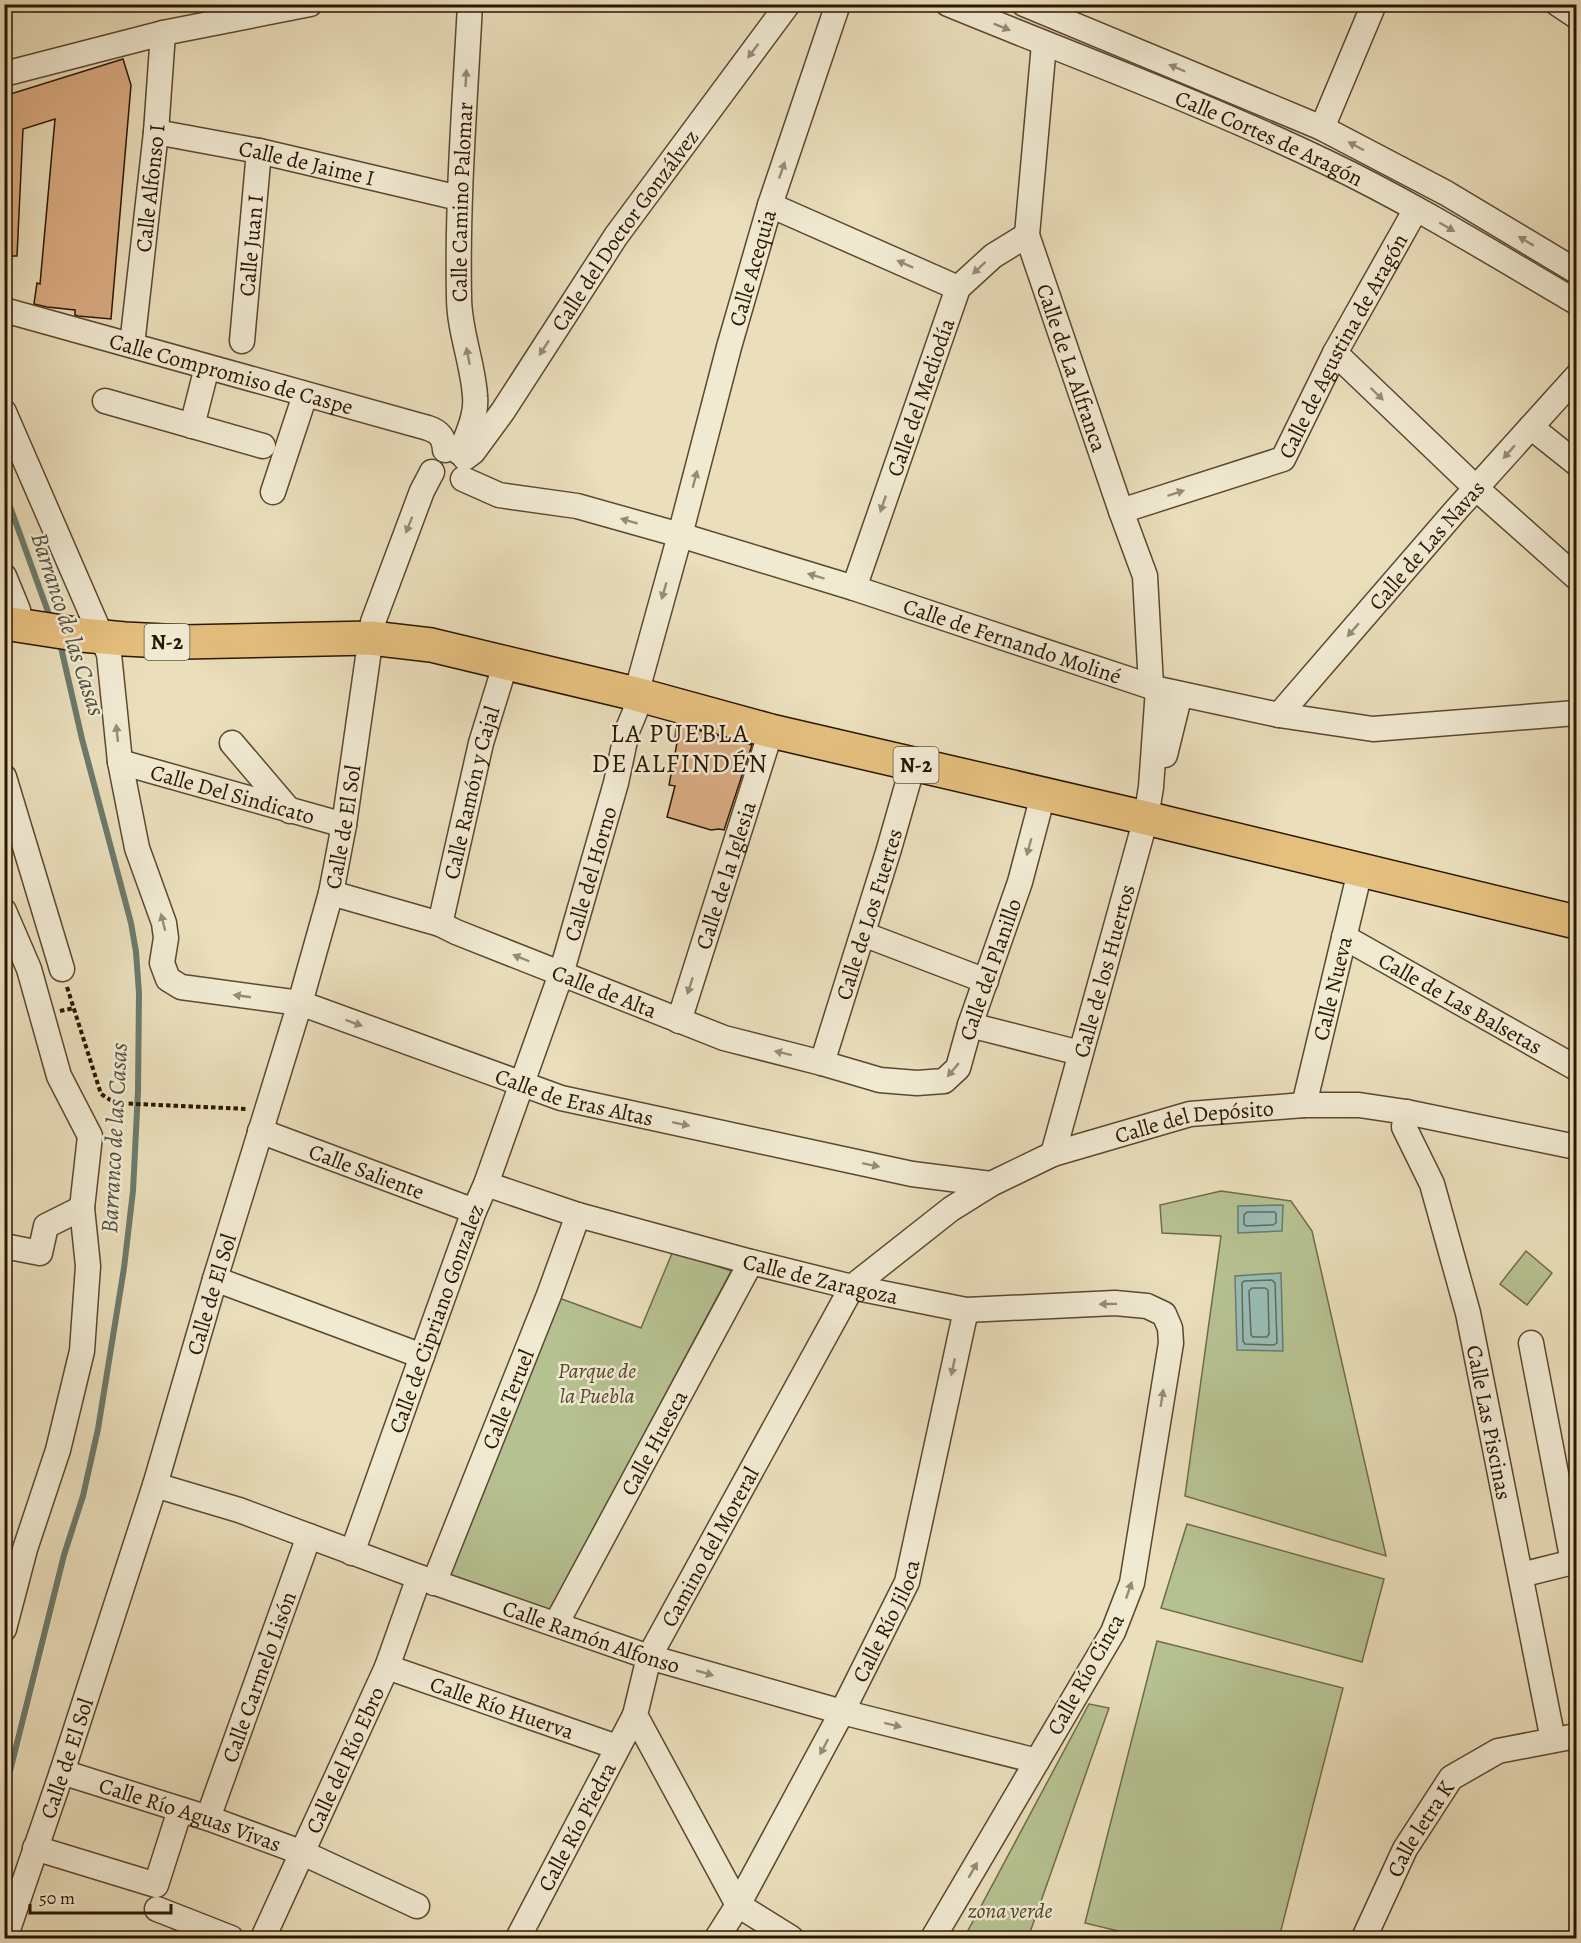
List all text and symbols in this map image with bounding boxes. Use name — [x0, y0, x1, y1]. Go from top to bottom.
one-way arrow — [993, 23, 1011, 32]
one-way arrow — [748, 44, 760, 59]
one-way arrow — [1168, 63, 1186, 72]
one-way arrow — [462, 68, 471, 87]
street label: Calle Cortes de Aragón — [1170, 83, 1368, 194]
street label: Calle Camino Palomar — [445, 101, 480, 302]
street label: Calle Alfonso I — [129, 123, 173, 254]
street label: Calle del Doctor Gonzálvez — [545, 123, 706, 337]
street label: Calle de Jaime I — [236, 134, 378, 194]
one-way arrow — [1347, 141, 1364, 151]
one-way arrow — [778, 161, 787, 179]
street label: Calle Juan I — [232, 193, 271, 298]
street label: Calle Acequia — [722, 205, 784, 330]
one-way arrow — [1439, 222, 1455, 233]
street label: Calle de Agustina de Aragón — [1271, 228, 1415, 464]
one-way arrow — [1518, 235, 1534, 246]
one-way arrow — [896, 259, 914, 268]
one-way arrow — [972, 261, 987, 275]
street label: Calle de La Alfranca — [1029, 280, 1114, 457]
street label: Calle del Mediodía — [880, 314, 963, 481]
street label: Calle Compromiso de Caspe — [106, 326, 356, 422]
one-way arrow — [538, 339, 550, 355]
one-way arrow — [463, 346, 472, 365]
one-way arrow — [1370, 386, 1384, 400]
one-way arrow — [1503, 444, 1516, 459]
one-way arrow — [690, 469, 700, 488]
street label: Calle de Las Navas — [1362, 474, 1492, 617]
one-way arrow — [1167, 488, 1185, 497]
one-way arrow — [878, 495, 888, 513]
one-way arrow — [620, 515, 638, 525]
one-way arrow — [404, 517, 414, 535]
water label: Barranco de las Casas — [23, 528, 113, 720]
one-way arrow — [807, 571, 825, 580]
one-way arrow — [659, 583, 668, 601]
street label: Calle de Fernando Moliné — [899, 591, 1125, 692]
one-way arrow — [1347, 622, 1360, 637]
road number: N-2 — [144, 624, 190, 660]
street label: Calle Ramón y Cajal — [437, 702, 508, 882]
district label: LA PUEBLA DE ALFINDÉN — [592, 716, 768, 781]
one-way arrow — [112, 724, 122, 743]
road number: N-2 — [894, 747, 938, 783]
street label: Calle Del Sindicato — [147, 757, 318, 832]
street label: Calle de El Sol — [318, 763, 368, 892]
street label: Calle de la Iglesia — [689, 797, 764, 953]
street label: Calle del Horno — [557, 803, 624, 945]
street label: Calle de Los Fuertes — [829, 825, 910, 1004]
one-way arrow — [1024, 838, 1033, 856]
street label: Calle de los Huertos — [1066, 881, 1143, 1061]
street label: Calle del Planillo — [952, 895, 1029, 1044]
one-way arrow — [157, 913, 167, 931]
street label: Calle Nueva — [1306, 933, 1360, 1044]
street label: Calle de Las Balsetas — [1373, 946, 1548, 1062]
one-way arrow — [512, 953, 530, 962]
street label: Calle de Alta — [547, 957, 662, 1026]
one-way arrow — [684, 977, 694, 995]
one-way arrow — [232, 991, 251, 1000]
one-way arrow — [346, 1019, 364, 1029]
water label: Barranco de las Casas — [93, 1042, 135, 1234]
one-way arrow — [774, 1047, 792, 1057]
street label: Calle de Eras Altas — [491, 1061, 656, 1134]
one-way arrow — [947, 1063, 960, 1078]
street label: Calle del Depósito — [1111, 1093, 1275, 1151]
one-way arrow — [671, 1120, 690, 1129]
street label: Calle Saliente — [304, 1137, 428, 1207]
one-way arrow — [862, 1161, 881, 1170]
street label: Calle de Cipriano Gonzalez — [382, 1199, 491, 1438]
street label: Calle de El Sol — [180, 1230, 244, 1359]
street label: Calle de Zaragoza — [739, 1246, 902, 1312]
one-way arrow — [1098, 1299, 1117, 1308]
street label: Calle Las Piscinas — [1459, 1342, 1519, 1503]
street label: Calle Teruel — [475, 1345, 542, 1454]
park label: Parque de la Puebla — [558, 1356, 636, 1411]
one-way arrow — [948, 1358, 958, 1376]
street label: Calle Huesca — [614, 1384, 696, 1501]
one-way arrow — [1158, 1388, 1167, 1407]
street label: Camino del Moreral — [654, 1462, 766, 1633]
street label: Calle Río Jiloca — [845, 1556, 928, 1687]
one-way arrow — [1124, 1581, 1134, 1599]
street label: Calle Carmelo Lisón — [215, 1588, 304, 1767]
street label: Calle Ramón Alfonso — [498, 1593, 683, 1681]
street label: Calle Río Cinca — [1040, 1608, 1132, 1741]
street label: Calle Río Huerva — [426, 1669, 579, 1747]
one-way arrow — [696, 1669, 714, 1678]
street label: Calle del Río Ebro — [299, 1682, 392, 1839]
street label: Calle de El Sol — [33, 1694, 101, 1823]
one-way arrow — [883, 1720, 902, 1730]
one-way arrow — [819, 1739, 829, 1756]
street label: Calle Río Piedra — [531, 1756, 624, 1897]
street label: Calle Río Aguas Vivas — [95, 1771, 285, 1860]
street label: Calle letra K — [1380, 1775, 1462, 1882]
one-way arrow — [968, 1861, 978, 1878]
scale bar — [30, 1877, 171, 1915]
text: 50 m — [39, 1886, 75, 1910]
park label: zona verde — [967, 1896, 1052, 1926]

